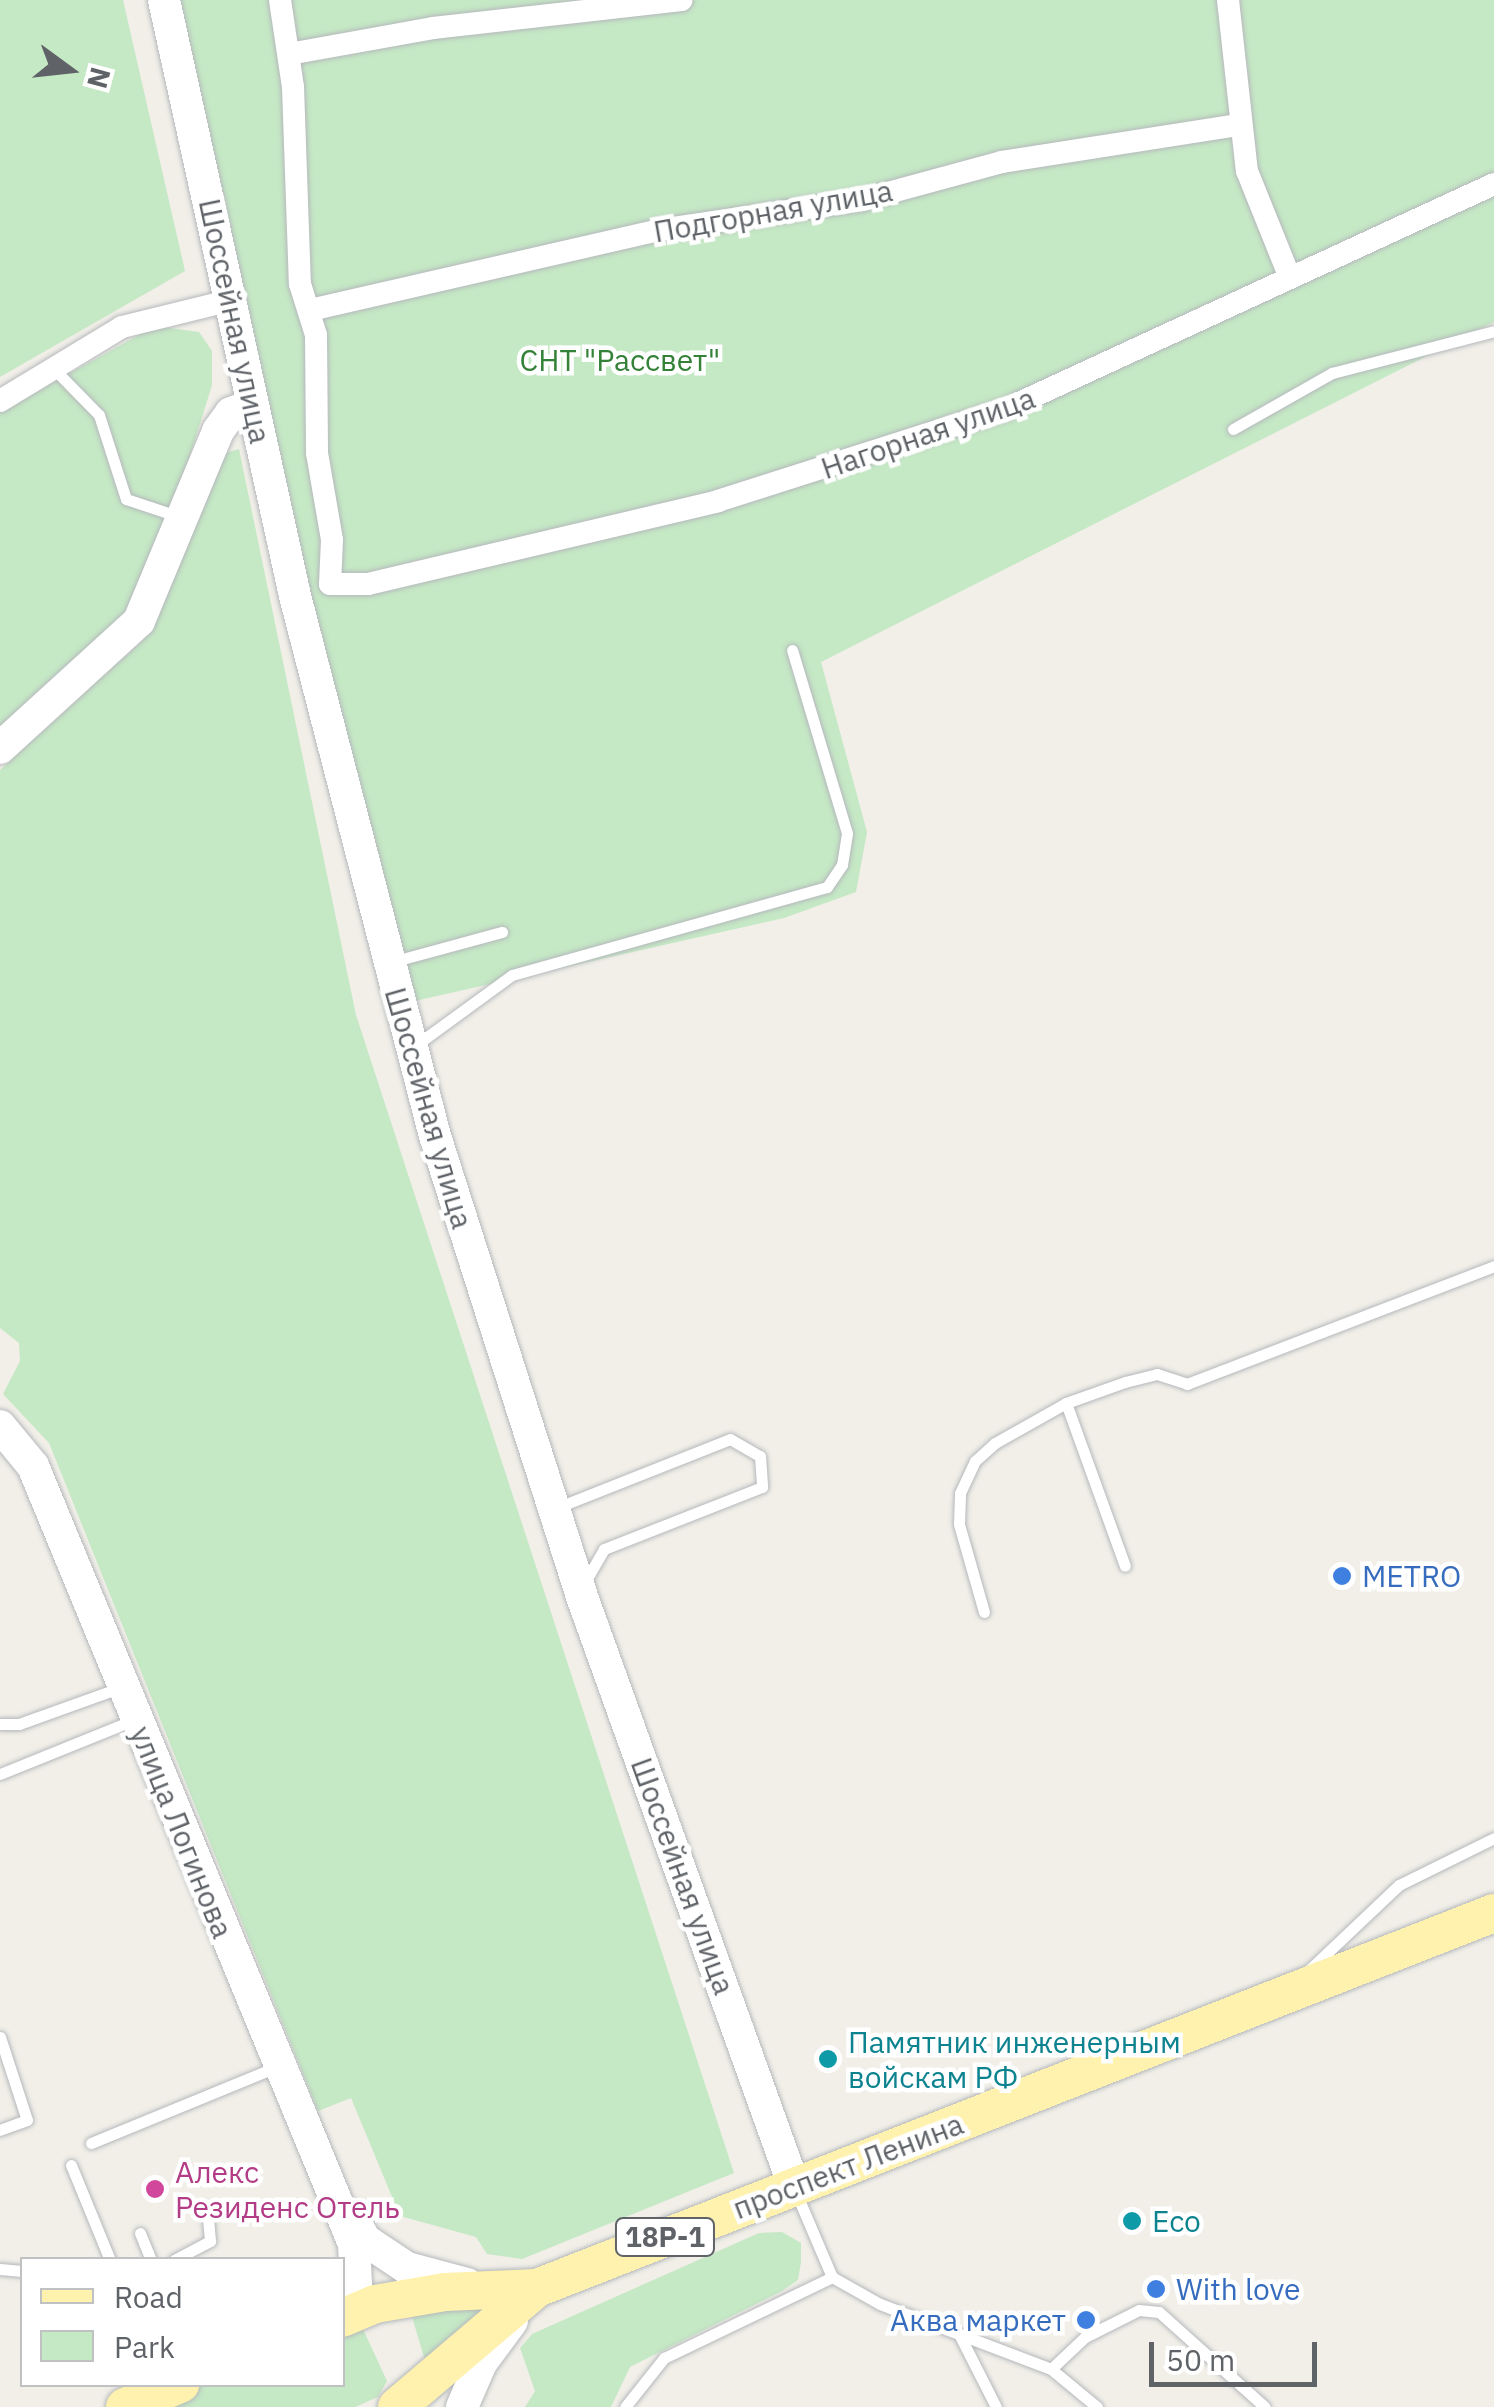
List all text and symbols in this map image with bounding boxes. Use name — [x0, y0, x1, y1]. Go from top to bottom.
north arrow — [20, 20, 120, 120]
text: N — [79, 63, 120, 92]
street label: Подгорная улица — [651, 172, 895, 250]
street label: Шоссейная улица — [191, 195, 279, 447]
park label: СНТ "Рассвет" — [520, 342, 720, 378]
street label: Нагорная улица — [816, 380, 1040, 486]
street label: Шоссейная улица — [377, 983, 481, 1233]
place label: METRO — [1362, 1558, 1461, 1594]
marker: METRO — [1331, 1565, 1353, 1587]
street label: улица Логинова — [123, 1721, 241, 1943]
street label: Шоссейная улица — [623, 1753, 743, 1999]
place label: Памятник инженерным войскам РФ — [848, 2024, 1181, 2094]
marker: Памятник инженерным войскам РФ — [817, 2048, 839, 2070]
street label: проспект Ленина — [728, 2106, 968, 2226]
place label: Алекс Резиденс Отель — [175, 2154, 400, 2224]
marker: Алекс Резиденс Отель — [144, 2178, 166, 2200]
place label: Eco — [1152, 2203, 1201, 2239]
marker: Eco — [1121, 2210, 1143, 2232]
road number: 18Р-1 — [612, 2214, 718, 2260]
legend — [20, 2257, 345, 2387]
place label: With love — [1176, 2271, 1301, 2307]
text: Road — [114, 2277, 183, 2316]
marker: With love — [1145, 2278, 1167, 2300]
place label: Аква маркет — [890, 2302, 1066, 2338]
marker: Аква маркет — [1075, 2309, 1097, 2331]
scale bar — [1154, 2322, 1322, 2384]
text: Park — [114, 2327, 175, 2366]
text: 50 m — [1166, 2340, 1235, 2379]

